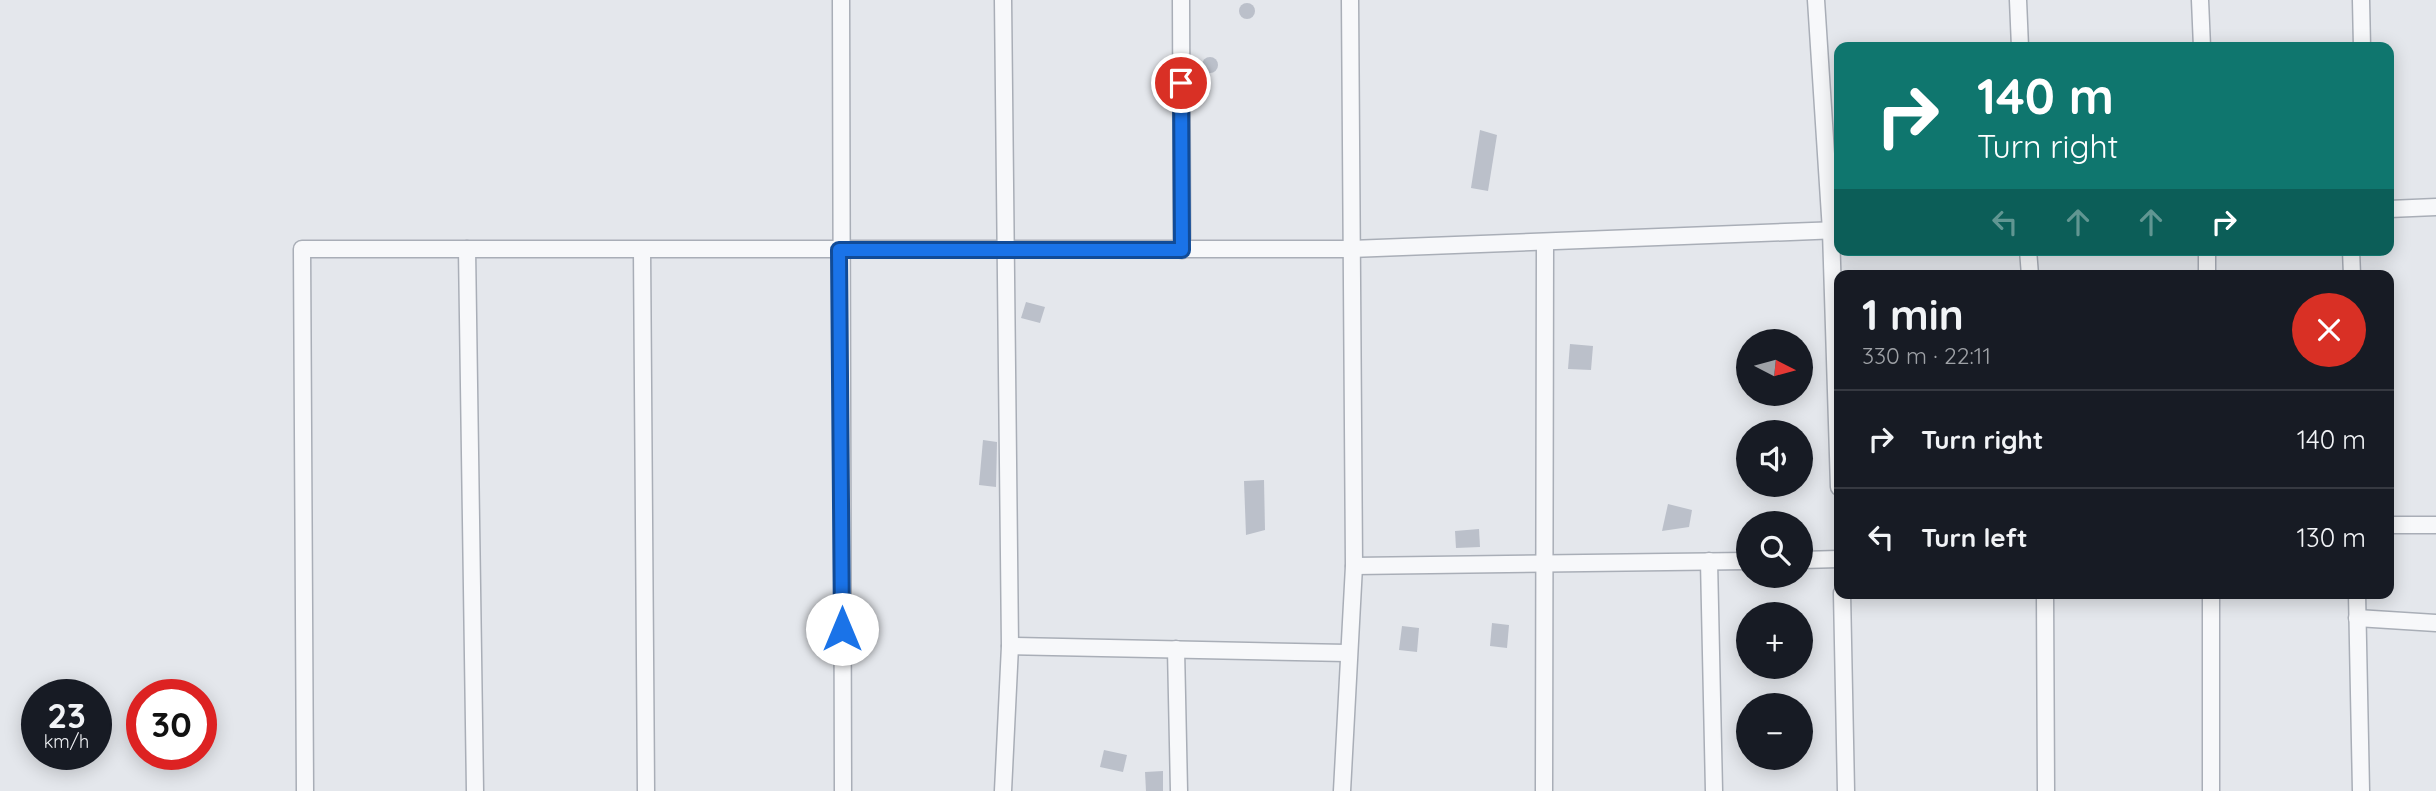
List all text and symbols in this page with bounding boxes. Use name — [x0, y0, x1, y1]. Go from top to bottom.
pin — [1151, 53, 1211, 113]
icon: arrive — [1162, 64, 1200, 102]
text: 140 m — [1977, 65, 2114, 126]
icon: right — [1862, 70, 1953, 161]
text: Turn right — [1977, 126, 2118, 166]
icon: left — [1986, 203, 2024, 241]
icon: ahead — [2059, 203, 2097, 241]
icon: ahead — [2132, 203, 2170, 241]
icon: right — [2205, 203, 2243, 241]
text: 1 min — [1862, 288, 1964, 341]
button: close — [2292, 293, 2366, 367]
north arrow — [1736, 329, 1813, 406]
map controls — [1736, 329, 1813, 770]
text: 330 m · 22:11 — [1862, 341, 1991, 370]
button: sound — [1736, 420, 1813, 497]
icon: right — [1862, 420, 1900, 458]
text: Turn right — [1921, 423, 2043, 456]
text: 140 m — [2297, 423, 2366, 456]
button: search — [1736, 511, 1813, 588]
icon: left — [1862, 518, 1900, 556]
text: Turn left — [1921, 521, 2028, 554]
text: 130 m — [2296, 521, 2366, 554]
position arrow — [805, 592, 879, 666]
button: + — [1736, 602, 1813, 679]
speed limit sign: 30 — [126, 679, 217, 770]
text: 23 — [47, 693, 86, 737]
button: − — [1736, 693, 1813, 770]
text: km/h — [44, 730, 89, 753]

